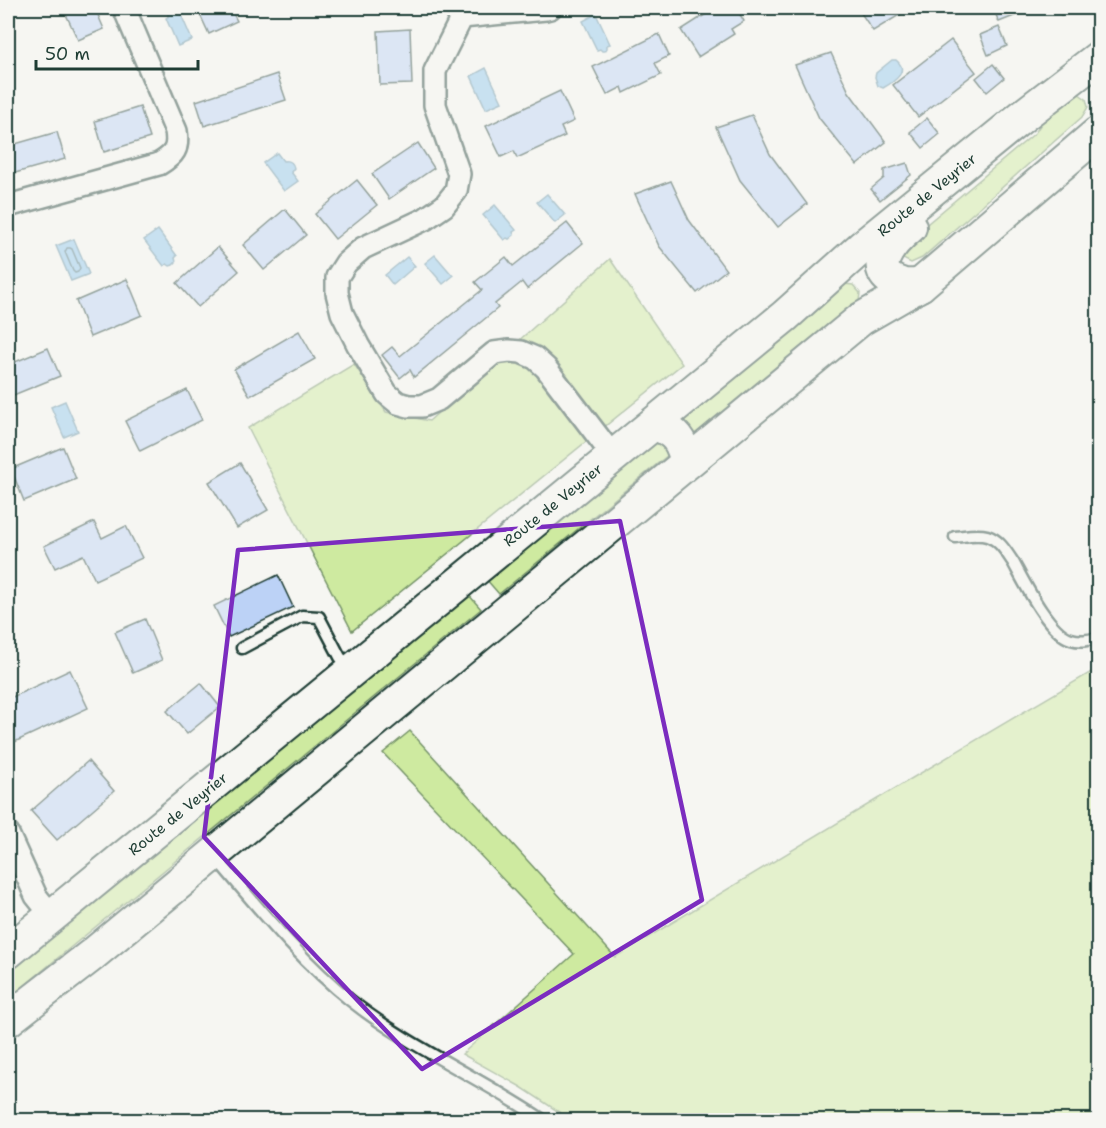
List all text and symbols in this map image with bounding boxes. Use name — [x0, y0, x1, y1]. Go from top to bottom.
scale bar — [36, 33, 198, 71]
text: 50 m — [45, 42, 90, 66]
street label: Route de Veyrier — [873, 149, 981, 241]
street label: Route de Veyrier — [499, 459, 607, 551]
street label: Route de Veyrier — [124, 768, 232, 860]

